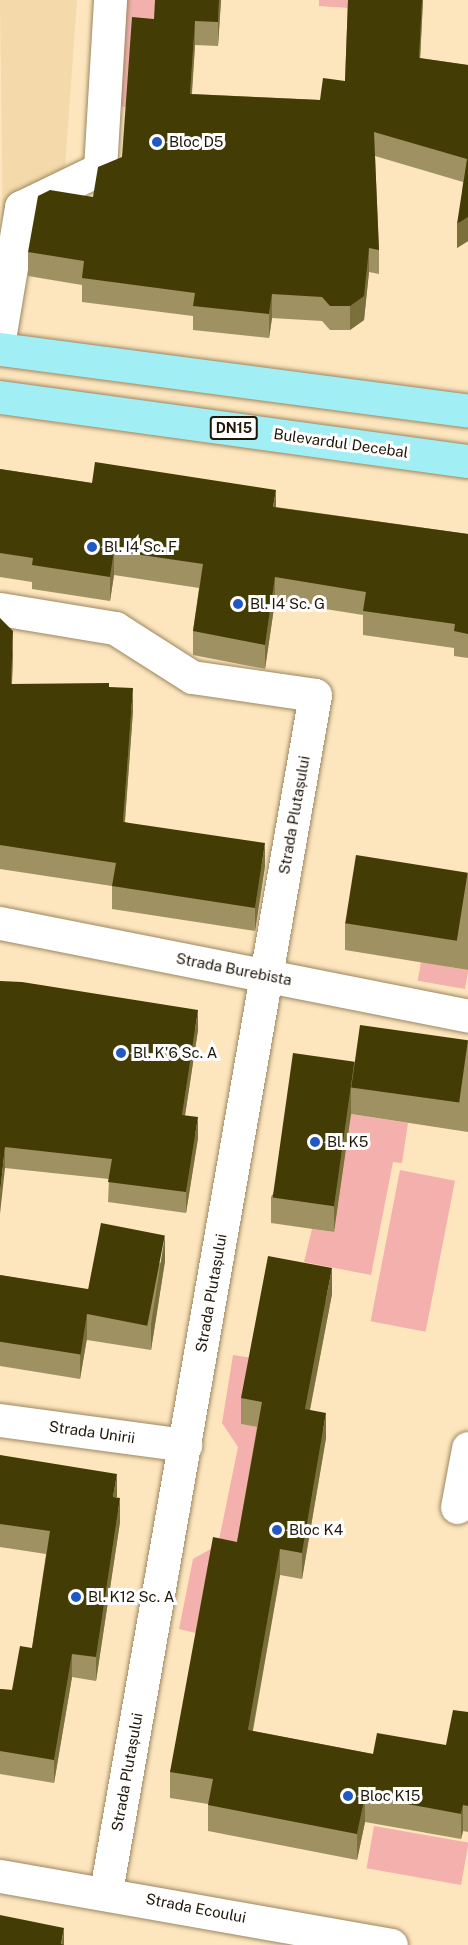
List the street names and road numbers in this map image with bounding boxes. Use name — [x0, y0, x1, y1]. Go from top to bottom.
road number: DN15 — [208, 417, 260, 439]
street label: Bulevardul Decebal — [272, 425, 410, 461]
street label: Strada Plutașului — [275, 754, 313, 876]
street label: Strada Burebista — [175, 949, 293, 989]
street label: Strada Plutașului — [192, 1232, 230, 1354]
street label: Strada Unirii — [48, 1417, 136, 1447]
street label: Strada Plutașului — [108, 1711, 146, 1833]
street label: Strada Ecoului — [144, 1889, 248, 1927]

